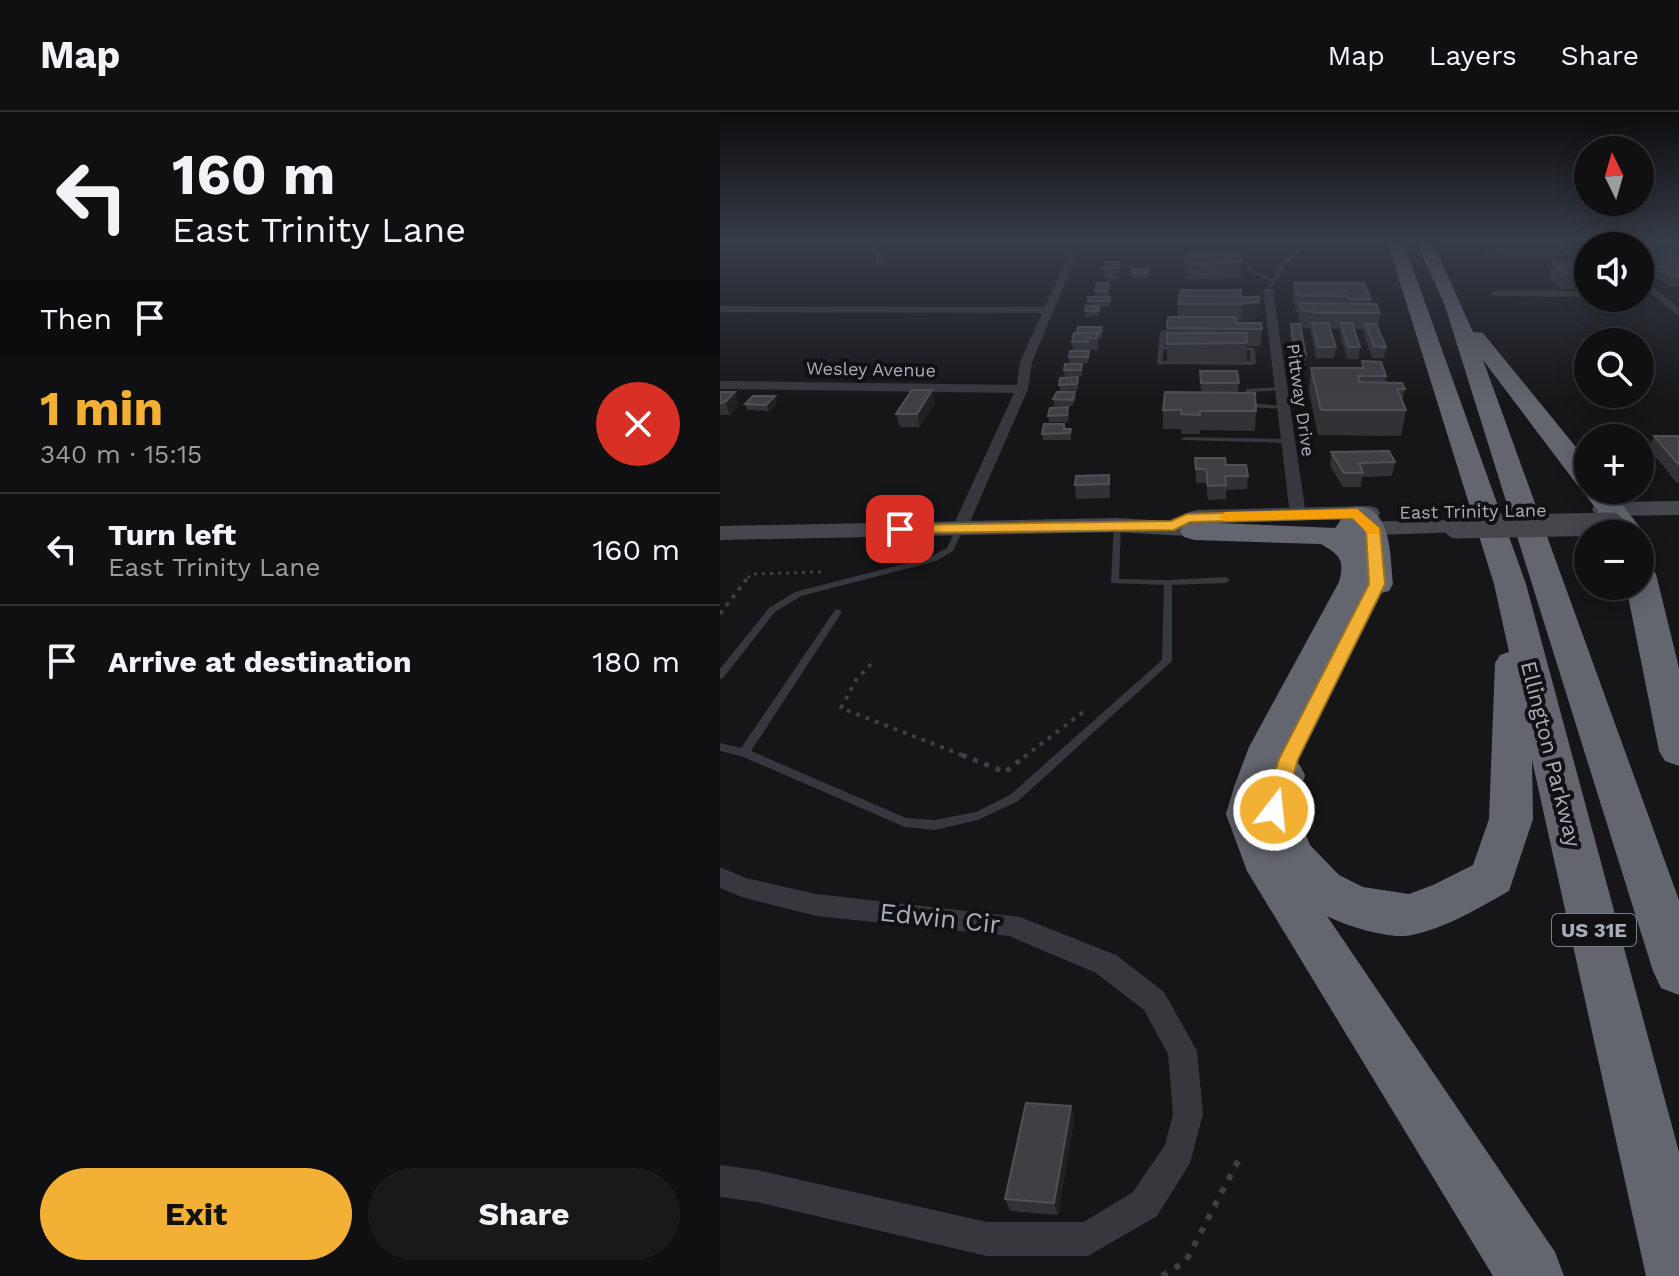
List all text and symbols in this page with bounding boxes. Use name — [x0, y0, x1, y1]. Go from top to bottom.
text: Map — [40, 33, 120, 77]
text: Map — [1328, 39, 1385, 72]
text: Layers — [1429, 39, 1517, 72]
text: Share — [1561, 39, 1639, 72]
north arrow — [1574, 136, 1654, 216]
map controls — [1574, 136, 1654, 600]
text: 160 m — [172, 142, 335, 208]
icon: left — [40, 144, 144, 248]
text: East Trinity Lane — [172, 209, 466, 251]
button: sound — [1574, 232, 1654, 312]
icon: arrive — [128, 296, 172, 340]
text: Then — [40, 301, 112, 336]
button: search — [1574, 328, 1654, 408]
street label: Pittway Drive — [1283, 342, 1319, 458]
street label: Wesley Avenue — [806, 357, 936, 381]
text: 1 min — [40, 380, 163, 437]
button: close — [596, 382, 680, 466]
button: + — [1574, 424, 1654, 504]
text: 340 m · 15:15 — [40, 439, 202, 469]
pin — [866, 495, 934, 563]
street label: East Trinity Lane — [1399, 499, 1547, 523]
icon: arrive — [878, 507, 922, 551]
text: Turn left — [108, 517, 236, 552]
button: − — [1574, 520, 1654, 600]
icon: left — [40, 527, 84, 571]
text: 160 m — [593, 532, 680, 567]
text: East Trinity Lane — [108, 552, 320, 582]
icon: arrive — [40, 639, 84, 683]
text: Arrive at destination — [108, 644, 412, 679]
text: 180 m — [592, 644, 680, 679]
street label: Ellington Parkway — [1516, 658, 1586, 850]
position arrow — [1232, 768, 1316, 852]
street label: Edwin Cir — [878, 897, 1002, 939]
road number: US 31E — [1552, 914, 1636, 946]
button: Exit — [40, 1168, 352, 1260]
button: Share — [368, 1168, 680, 1260]

